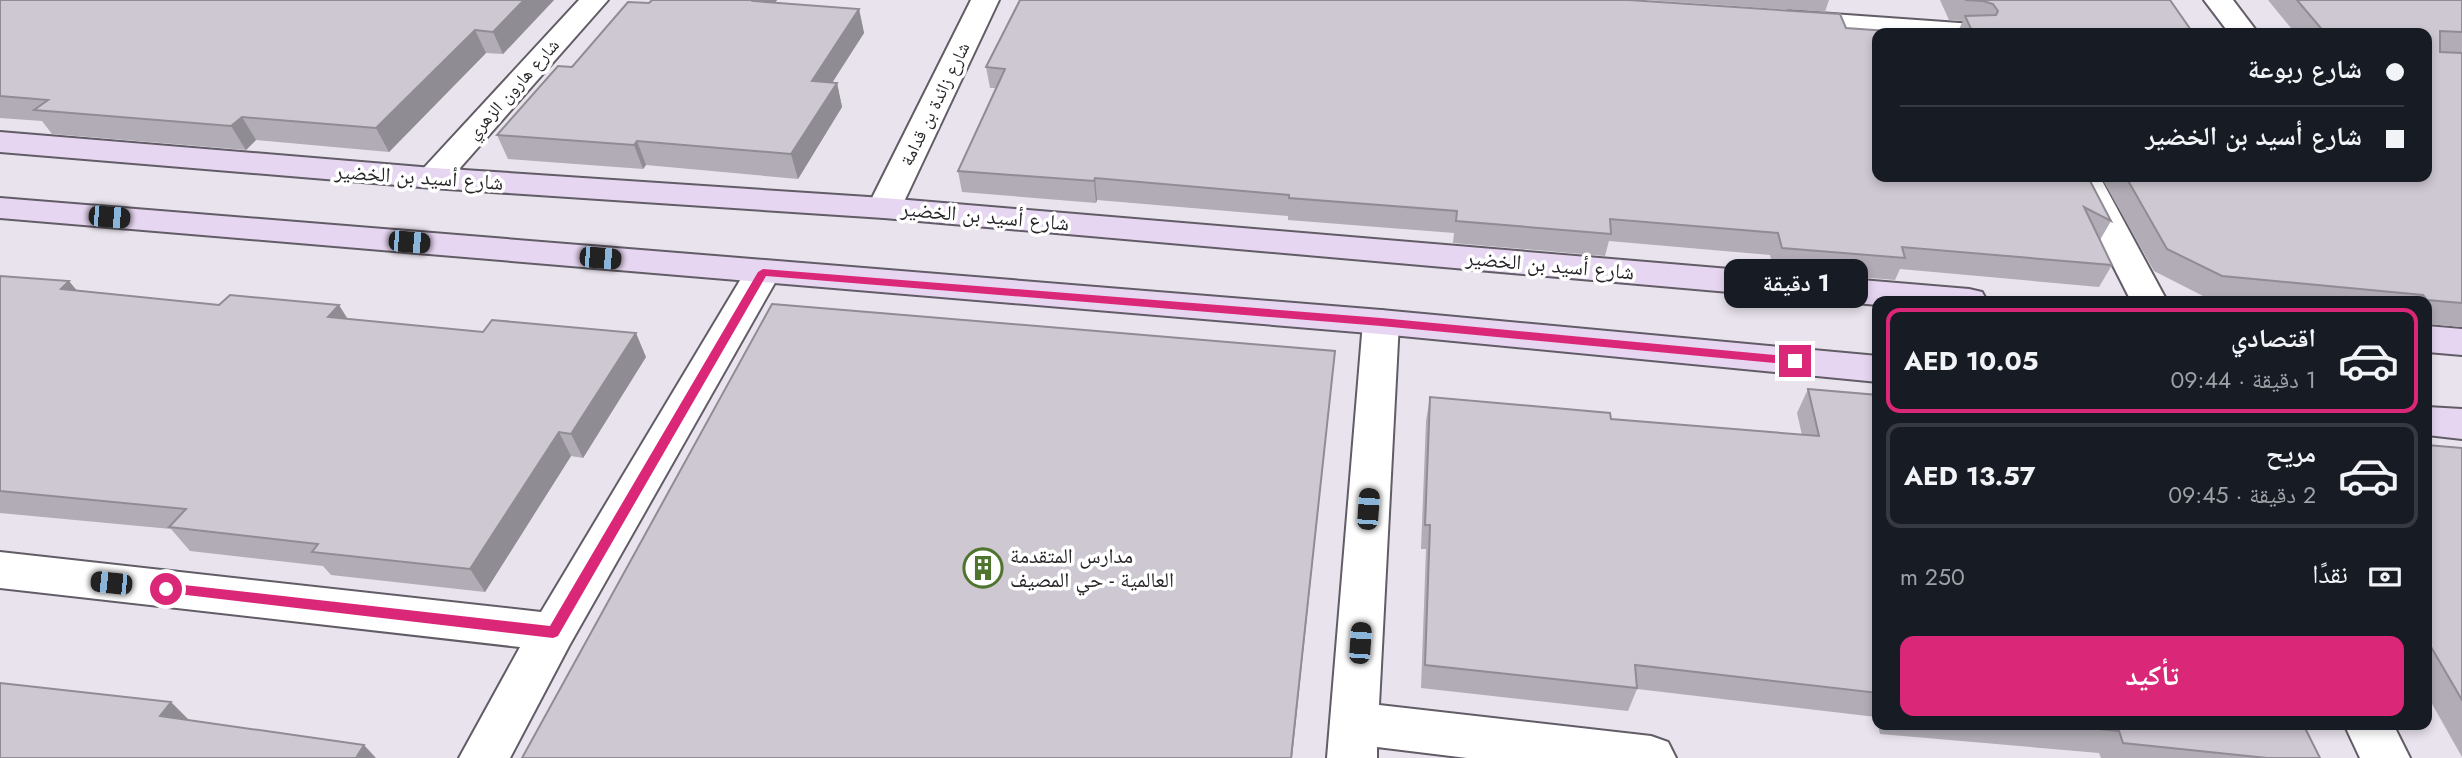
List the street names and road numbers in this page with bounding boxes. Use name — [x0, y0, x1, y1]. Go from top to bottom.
street label: شارع هارون الزهري — [461, 33, 567, 146]
street label: شارع زائدة بن قدامة — [894, 38, 976, 170]
street label: شارع أسيد بن الخضير — [333, 156, 504, 198]
street label: شارع أسيد بن الخضير — [899, 194, 1071, 238]
street label: شارع أسيد بن الخضير — [1464, 243, 1636, 287]

